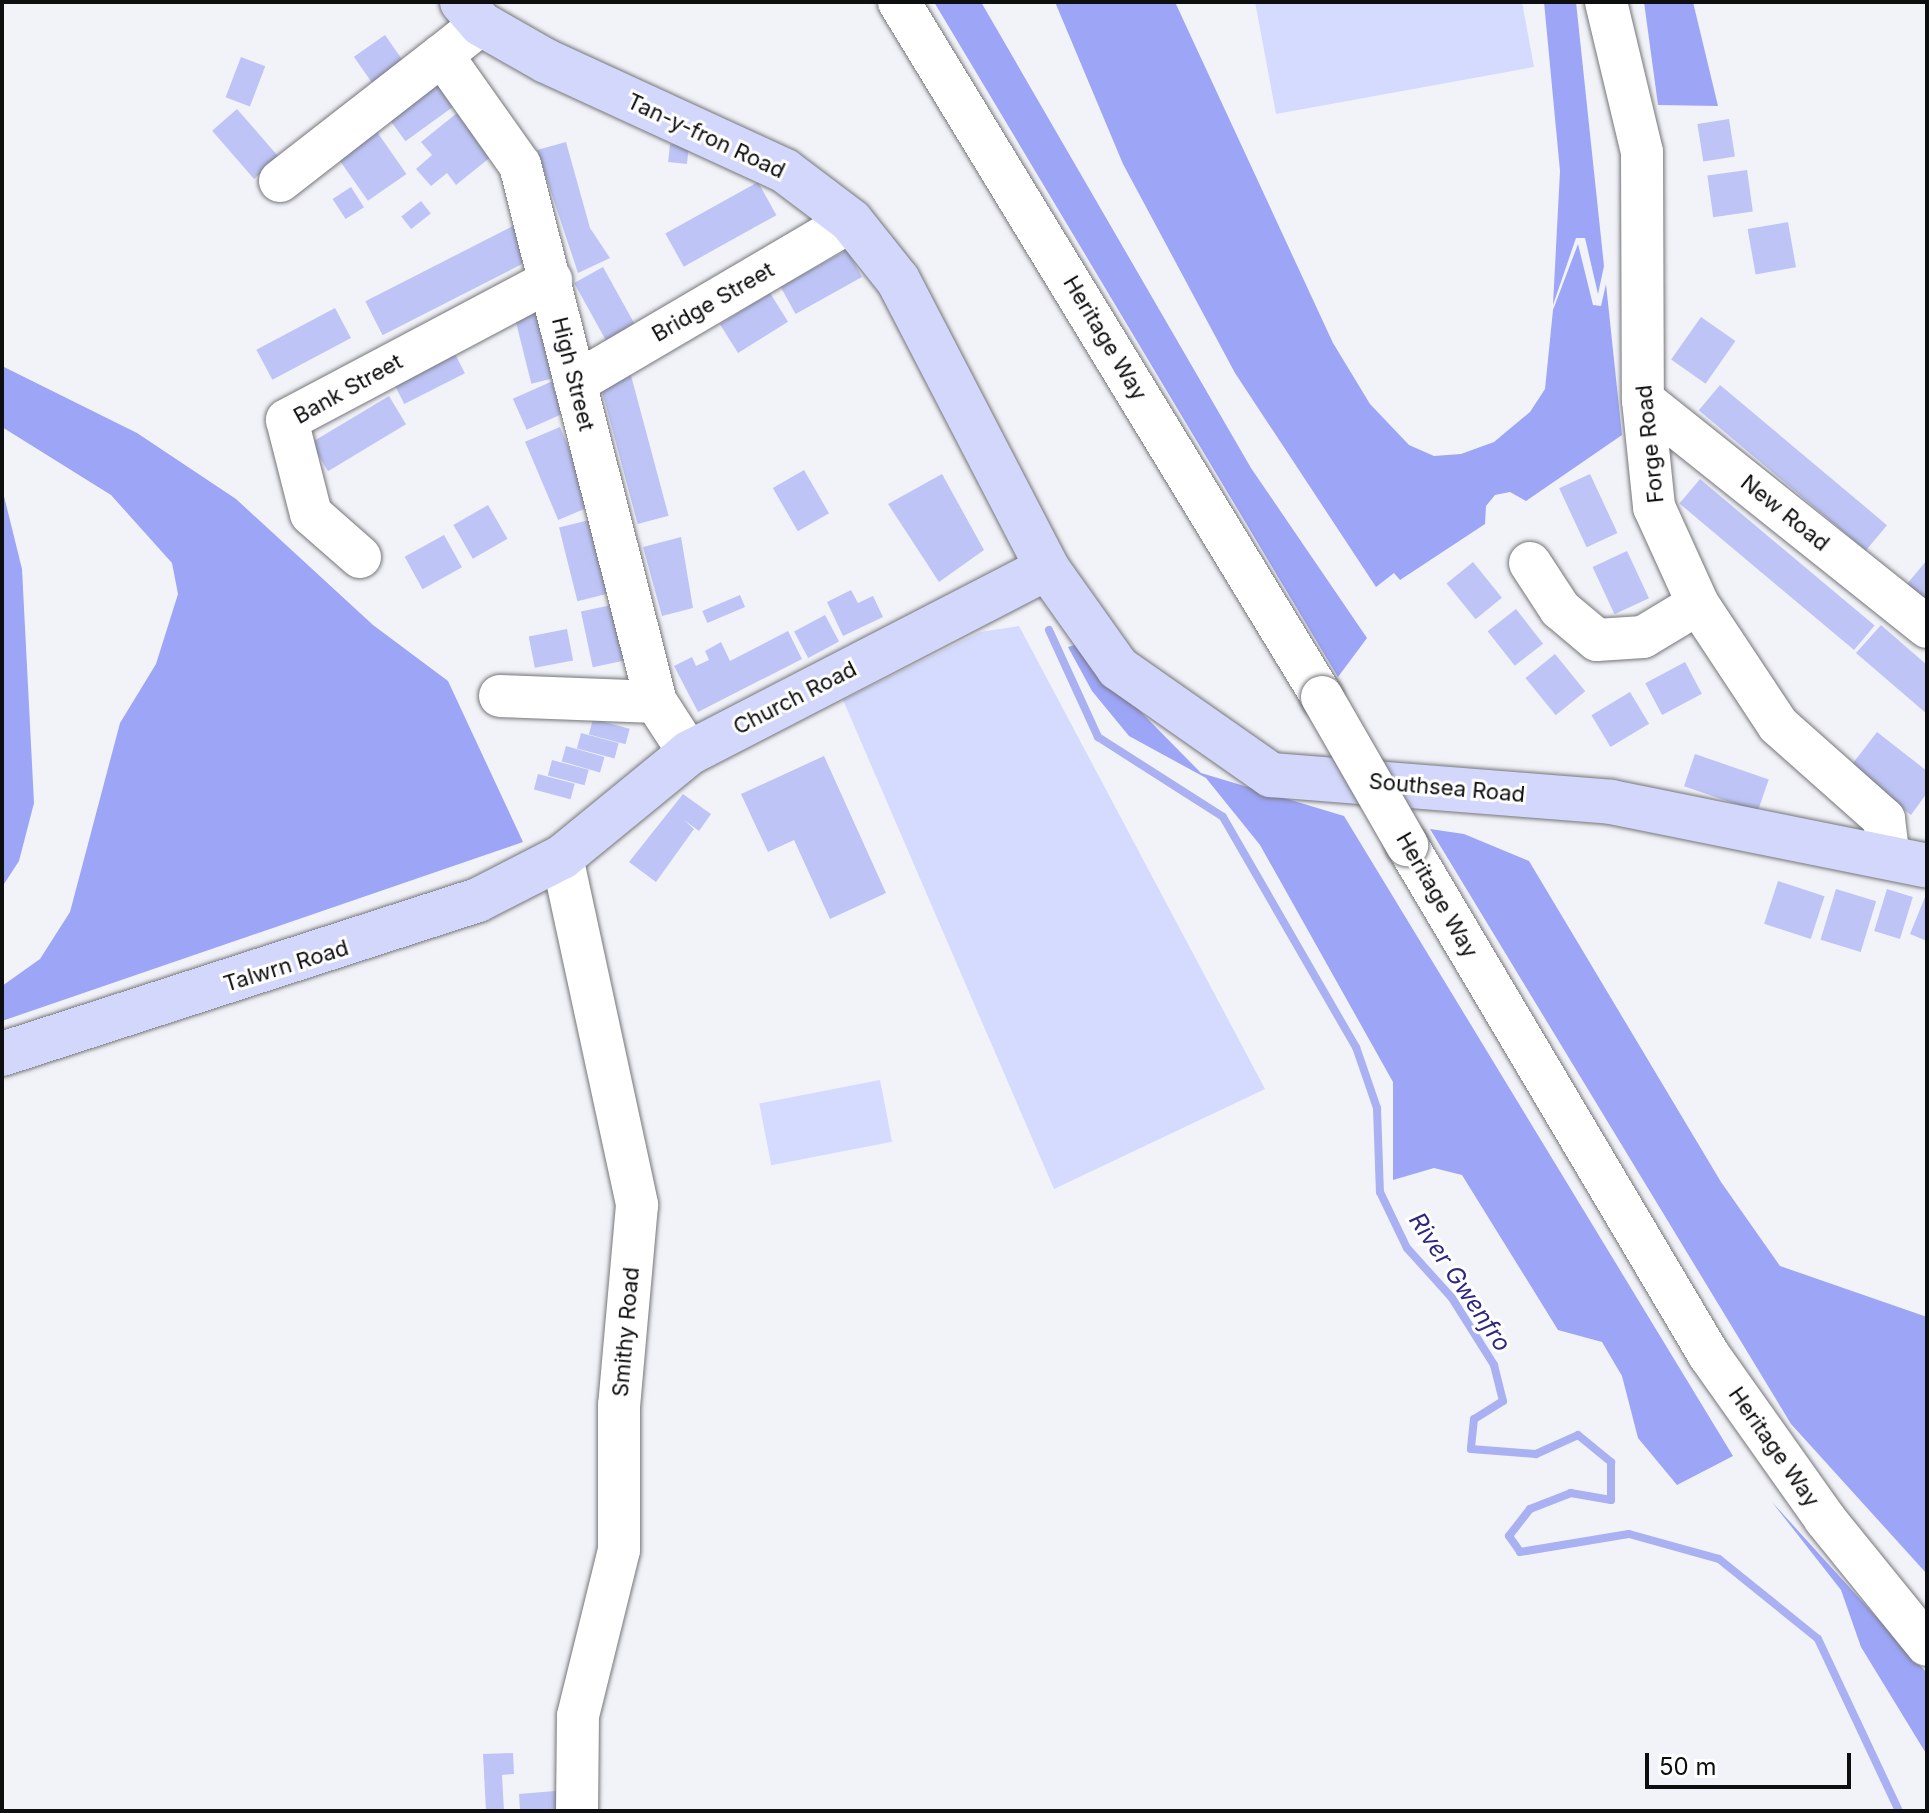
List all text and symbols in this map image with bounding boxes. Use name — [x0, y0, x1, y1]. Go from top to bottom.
street label: Tan-y-fron Road — [623, 88, 789, 184]
street label: Bridge Street — [647, 256, 779, 348]
street label: Heritage Way — [1058, 271, 1152, 405]
street label: High Street — [546, 314, 600, 434]
street label: Bank Street — [289, 348, 407, 430]
street label: Forge Road — [1631, 384, 1669, 504]
street label: New Road — [1735, 469, 1835, 557]
street label: Church Road — [729, 656, 861, 740]
street label: Southsea Road — [1368, 768, 1526, 808]
street label: Heritage Way — [1391, 828, 1483, 962]
street label: Talwrn Road — [220, 934, 352, 998]
water label: River Gwenfro — [1403, 1207, 1517, 1357]
street label: Smithy Road — [607, 1266, 645, 1398]
street label: Heritage Way — [1723, 1382, 1825, 1512]
scale bar — [1649, 1737, 1855, 1787]
text: 50 m — [1659, 1752, 1717, 1781]

